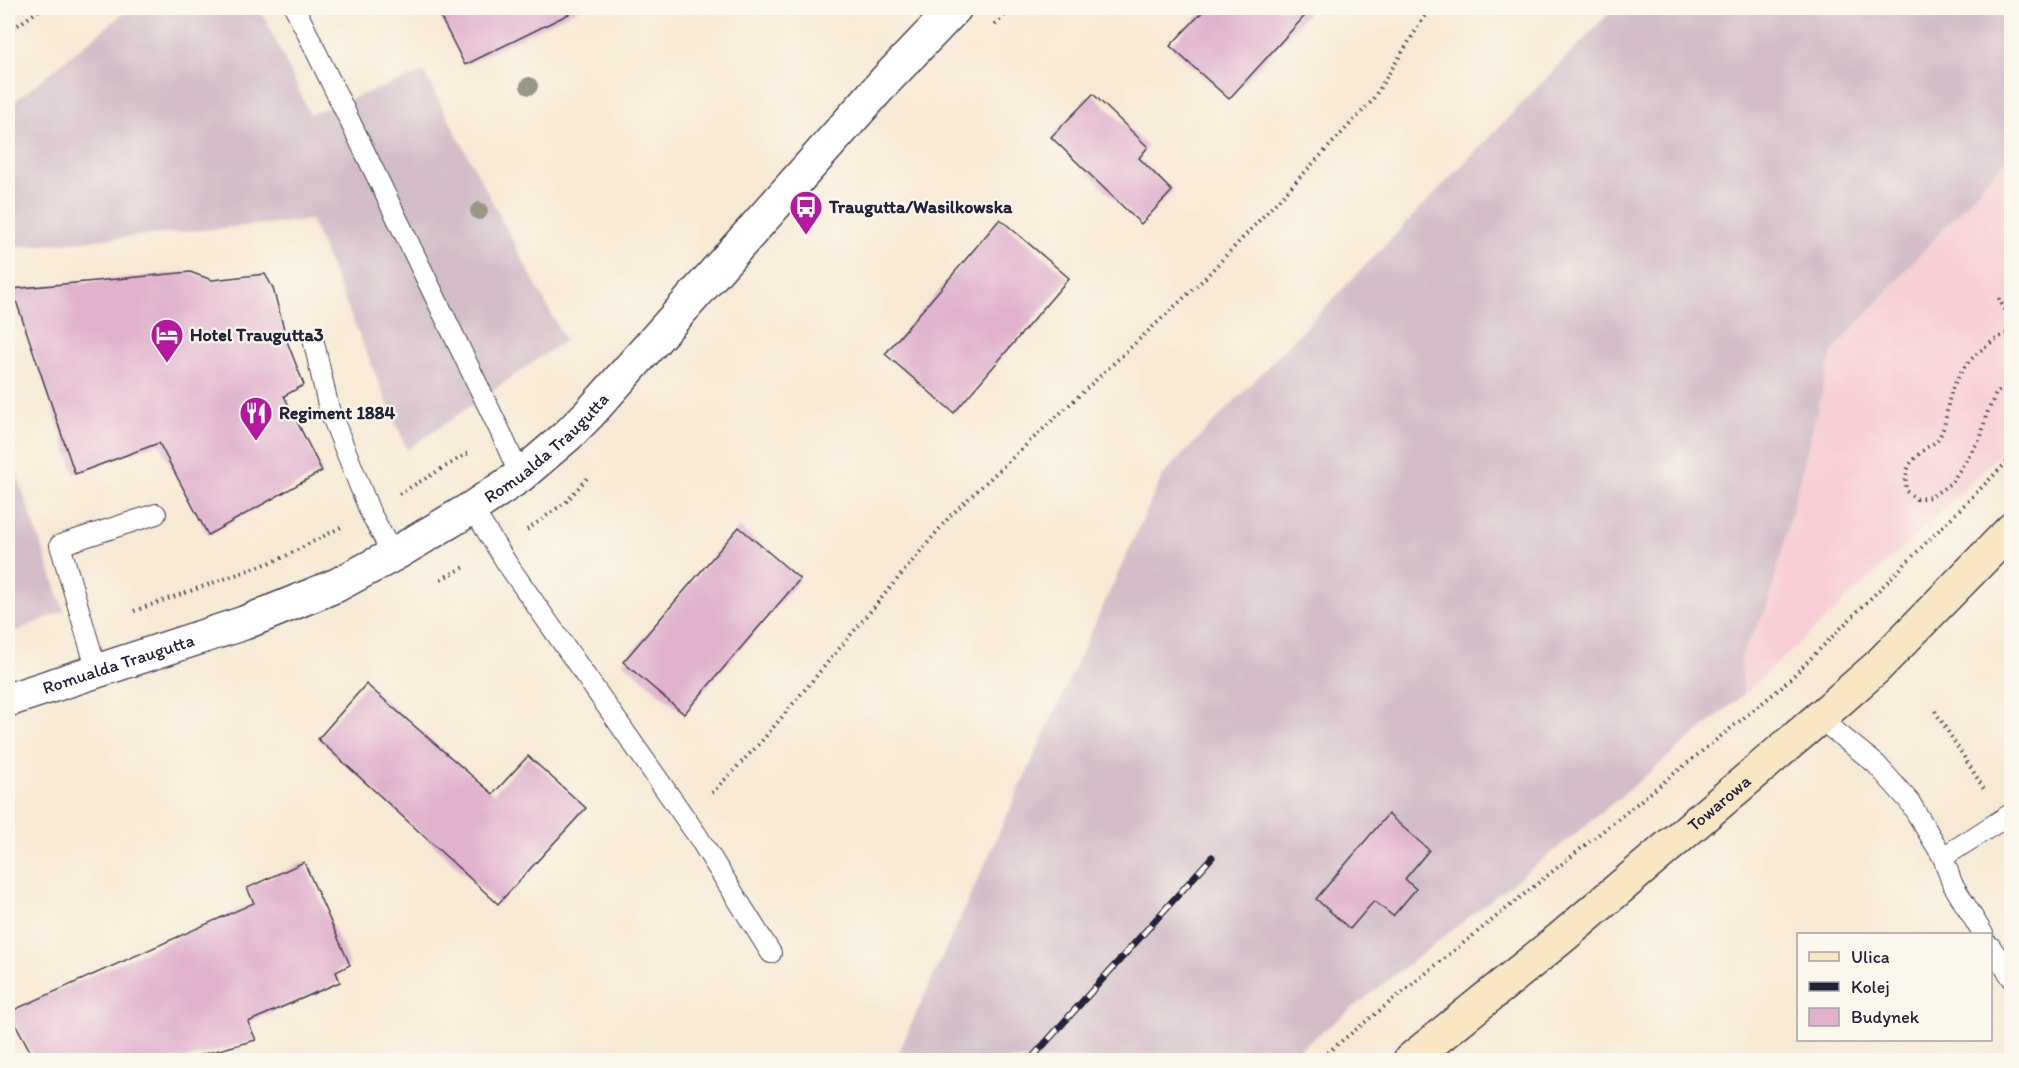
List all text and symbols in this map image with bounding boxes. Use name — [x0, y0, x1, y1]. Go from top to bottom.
bus stop icon: Traugutta/Wasilkowska — [788, 189, 824, 236]
place label: Traugutta/Wasilkowska — [828, 196, 1013, 218]
hotel icon: Hotel Traugutta3 — [149, 317, 185, 364]
place label: Hotel Traugutta3 — [190, 324, 324, 346]
street label: Romualda Traugutta — [480, 388, 614, 508]
restaurant icon: Regiment 1884 — [238, 395, 274, 442]
place label: Regiment 1884 — [279, 402, 395, 424]
street label: Romualda Traugutta — [40, 629, 197, 699]
street label: Towarowa — [1683, 770, 1756, 836]
legend — [1797, 933, 1992, 1041]
text: Ulica — [1851, 946, 1890, 968]
text: Kolej — [1851, 976, 1890, 998]
text: Budynek — [1851, 1006, 1920, 1028]

